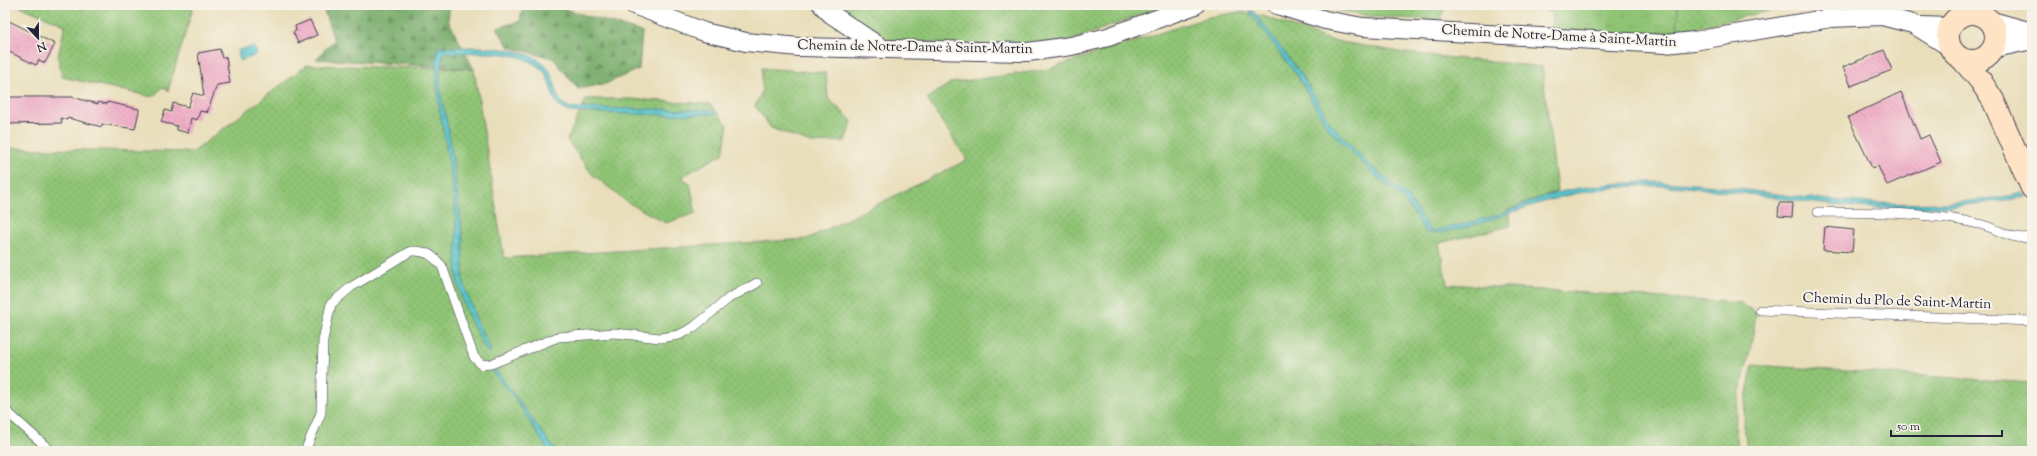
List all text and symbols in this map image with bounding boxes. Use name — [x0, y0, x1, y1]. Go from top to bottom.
north arrow — [18, 18, 58, 58]
street label: Chemin de Notre-Dame à Saint-Martin — [1441, 21, 1677, 53]
street label: Chemin de Notre-Dame à Saint-Martin — [797, 36, 1033, 60]
text: N — [34, 37, 49, 55]
street label: Chemin du Plo de Saint-Martin — [1802, 289, 1992, 315]
scale bar — [1891, 412, 2002, 438]
text: 50 m — [1896, 418, 1920, 436]

